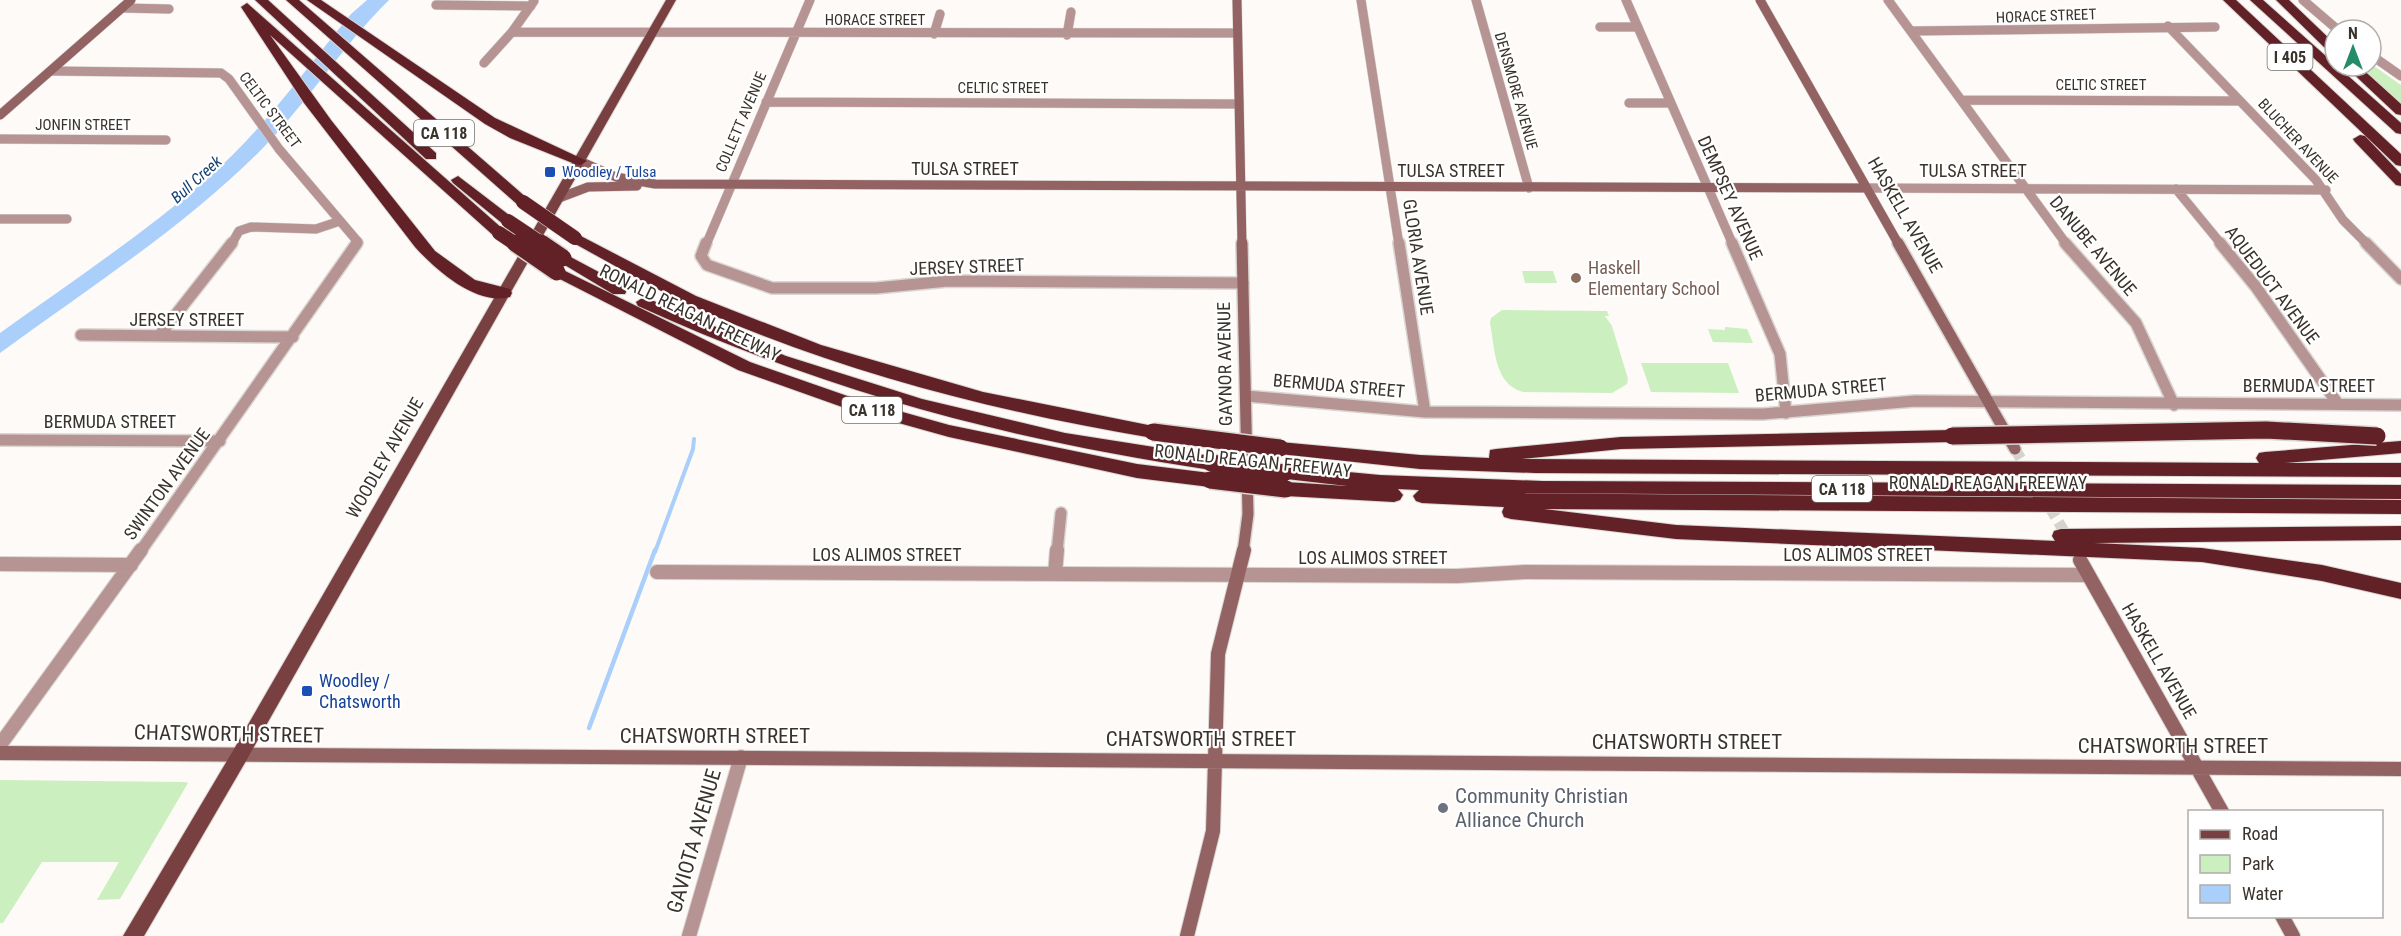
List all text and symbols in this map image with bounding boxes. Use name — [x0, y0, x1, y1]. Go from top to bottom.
street label: HORACE STREET — [1995, 5, 2097, 27]
street label: HORACE STREET — [825, 11, 926, 29]
north arrow — [2323, 18, 2383, 78]
text: N — [2348, 24, 2358, 43]
street label: DENSMORE AVENUE — [1491, 30, 1541, 152]
road number: I 405 — [2268, 44, 2312, 70]
street label: CELTIC STREET — [235, 68, 305, 152]
street label: COLLETT AVENUE — [712, 69, 770, 175]
street label: CELTIC STREET — [2056, 76, 2147, 94]
street label: CELTIC STREET — [958, 79, 1049, 97]
street label: BLUCHER AVENUE — [2254, 95, 2342, 187]
street label: JONFIN STREET — [35, 116, 131, 134]
road number: CA 118 — [414, 120, 474, 146]
street label: DEMPSEY AVENUE — [1694, 133, 1767, 263]
water label: Bull Creek — [167, 151, 226, 207]
street label: HASKELL AVENUE — [1864, 153, 1947, 276]
street label: TULSA STREET — [911, 158, 1019, 179]
street label: TULSA STREET — [1397, 160, 1505, 181]
street label: TULSA STREET — [1919, 160, 2027, 181]
place label: Woodley / Tulsa — [562, 163, 656, 181]
marker: Woodley / Tulsa — [543, 165, 557, 179]
street label: DANUBE AVENUE — [2046, 192, 2141, 300]
street label: GLORIA AVENUE — [1399, 197, 1438, 316]
street label: AQUEDUCT AVENUE — [2221, 221, 2324, 348]
street label: JERSEY STREET — [909, 254, 1025, 279]
place label: Haskell Elementary School — [1588, 257, 1720, 299]
street label: RONALD REAGAN FREEWAY — [596, 260, 785, 366]
marker: Haskell Elementary School — [1569, 271, 1583, 285]
street label: GAYNOR AVENUE — [1213, 302, 1236, 426]
street label: JERSEY STREET — [130, 309, 244, 330]
street label: BERMUDA STREET — [1272, 369, 1406, 402]
street label: BERMUDA STREET — [1754, 373, 1888, 406]
street label: BERMUDA STREET — [2243, 375, 2375, 396]
street label: WOODLEY AVENUE — [342, 394, 428, 522]
road number: CA 118 — [842, 397, 902, 423]
street label: BERMUDA STREET — [44, 411, 176, 432]
street label: SWINTON AVENUE — [119, 424, 214, 543]
street label: RONALD REAGAN FREEWAY — [1153, 440, 1353, 481]
street label: RONALD REAGAN FREEWAY — [1889, 472, 2088, 493]
road number: CA 118 — [1812, 476, 1872, 502]
street label: LOS ALIMOS STREET — [812, 544, 962, 565]
street label: LOS ALIMOS STREET — [1783, 544, 1933, 565]
street label: LOS ALIMOS STREET — [1298, 547, 1448, 568]
street label: HASKELL AVENUE — [2118, 599, 2201, 722]
place label: Woodley / Chatsworth — [319, 670, 401, 712]
marker: Woodley / Chatsworth — [300, 684, 314, 698]
street label: CHATSWORTH STREET — [134, 720, 324, 748]
street label: CHATSWORTH STREET — [620, 724, 810, 748]
street label: CHATSWORTH STREET — [1106, 727, 1296, 751]
street label: CHATSWORTH STREET — [1592, 730, 1782, 754]
street label: CHATSWORTH STREET — [2078, 734, 2268, 758]
street label: GAVIOTA AVENUE — [662, 766, 726, 916]
place label: Community Christian Alliance Church — [1455, 784, 1628, 832]
marker: Community Christian Alliance Church — [1436, 801, 1450, 815]
legend — [2188, 810, 2383, 918]
text: Road — [2242, 823, 2278, 844]
text: Park — [2242, 853, 2274, 874]
text: Water — [2242, 883, 2284, 904]

